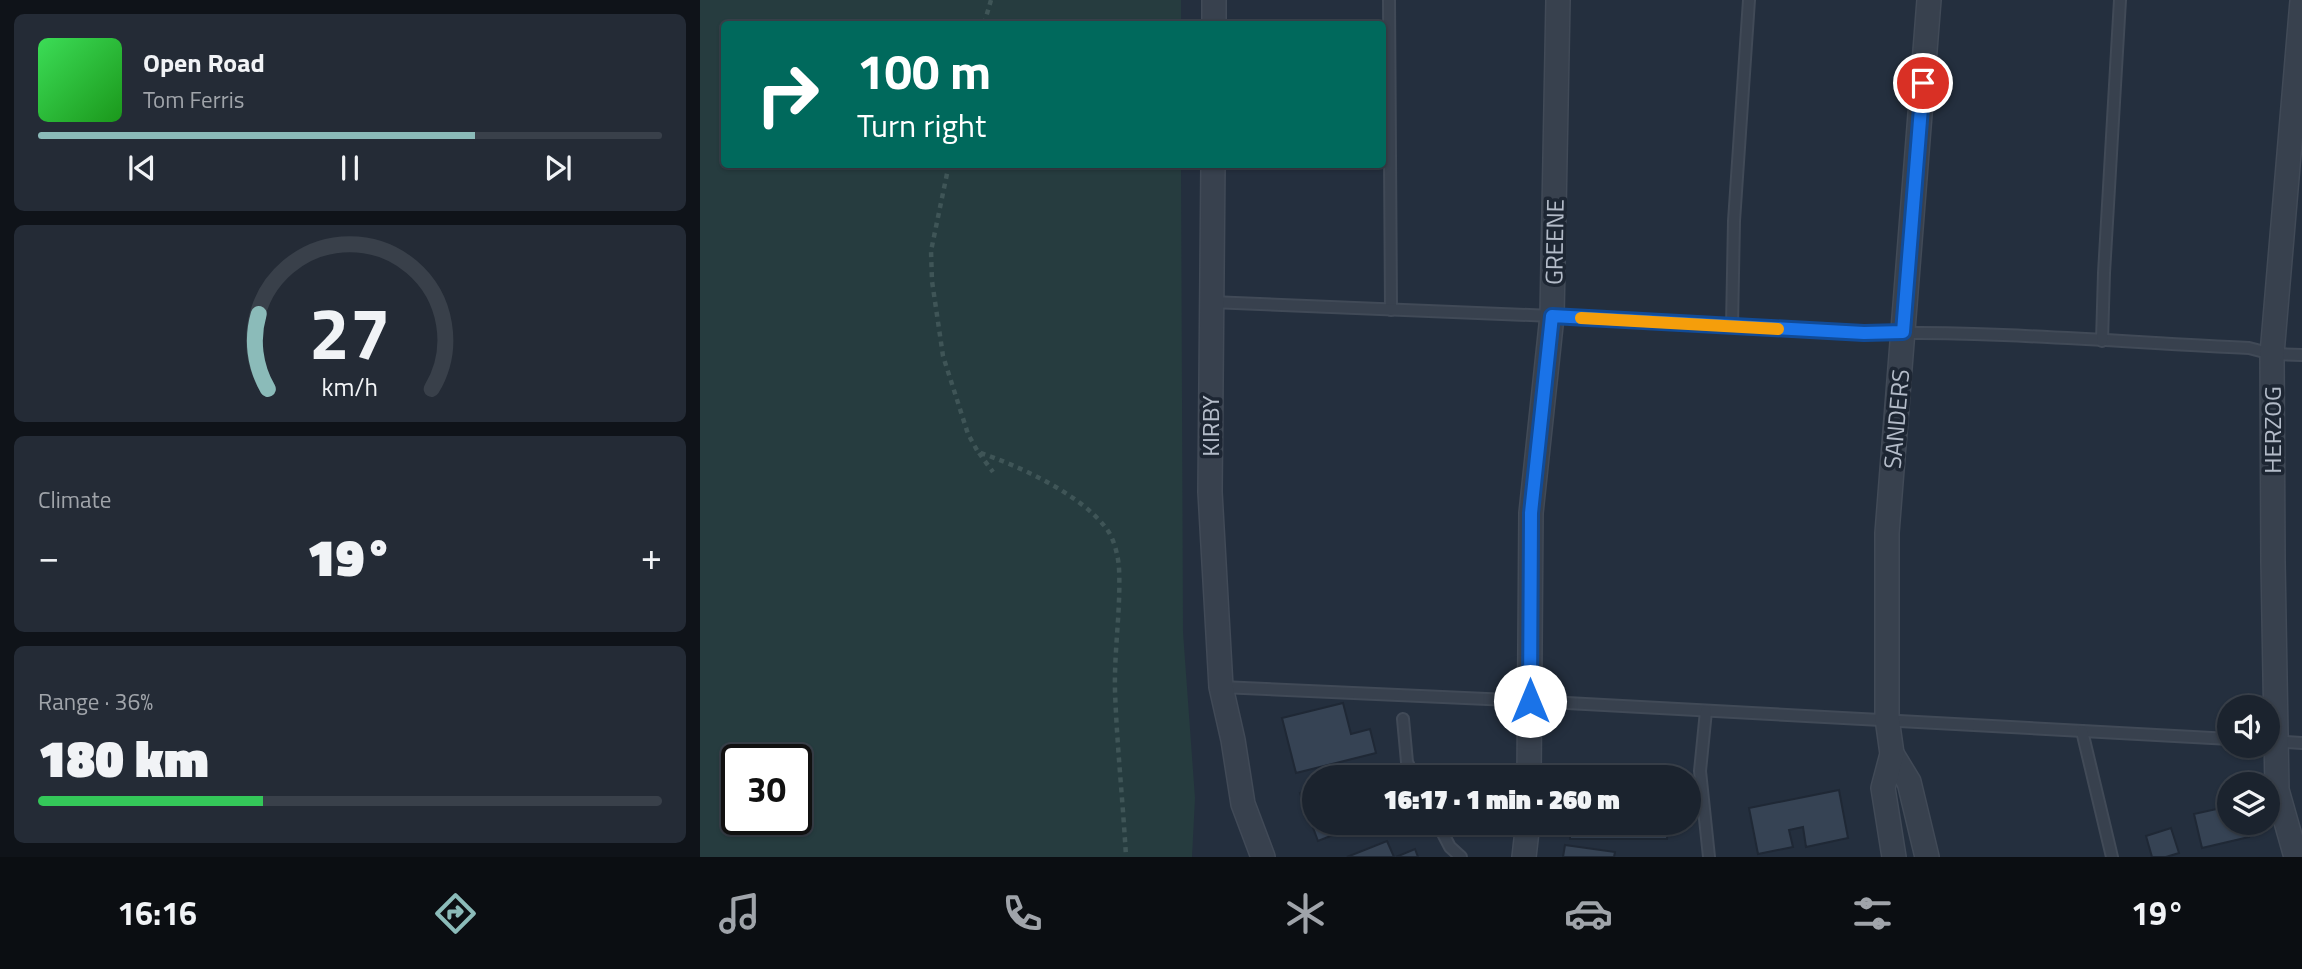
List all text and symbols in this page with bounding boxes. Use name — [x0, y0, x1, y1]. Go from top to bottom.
text: 100 m — [857, 33, 991, 108]
text: Open Road — [143, 43, 265, 82]
icon: right — [742, 49, 833, 140]
pin — [1893, 53, 1953, 113]
icon: arrive — [1904, 64, 1942, 102]
text: Tom Ferris — [143, 82, 244, 117]
text: Turn right — [857, 101, 986, 149]
icon: previous — [123, 149, 161, 187]
icon: pause — [331, 149, 369, 187]
icon: next — [539, 149, 577, 187]
street label: GREENE — [1535, 199, 1573, 285]
text: 27 — [309, 278, 391, 388]
text: km/h — [322, 368, 378, 406]
street label: SANDERS — [1874, 368, 1918, 470]
street label: HERZOG — [2254, 386, 2290, 474]
street label: KIRBY — [1192, 395, 1228, 457]
text: Climate — [38, 482, 111, 517]
text: 19° — [307, 517, 393, 596]
text: − — [38, 527, 59, 585]
text: + — [641, 527, 662, 585]
position arrow — [1493, 664, 1567, 738]
text: Range · 36% — [38, 684, 153, 719]
map controls — [2217, 695, 2280, 835]
button: sound — [2217, 695, 2280, 758]
text: 180 km — [38, 718, 209, 797]
speed limit sign: 30 — [721, 744, 812, 835]
button: layers — [2217, 772, 2280, 835]
text: 16:17 · 1 min · 260 m — [1383, 780, 1620, 819]
text: 16:16 — [117, 889, 197, 937]
icon: directions — [431, 889, 480, 938]
icon: music — [715, 889, 764, 938]
icon: phone — [998, 889, 1047, 938]
icon: climate — [1281, 889, 1330, 938]
icon: car — [1564, 889, 1613, 938]
icon: filters — [1848, 889, 1897, 938]
text: 19° — [2131, 889, 2185, 937]

